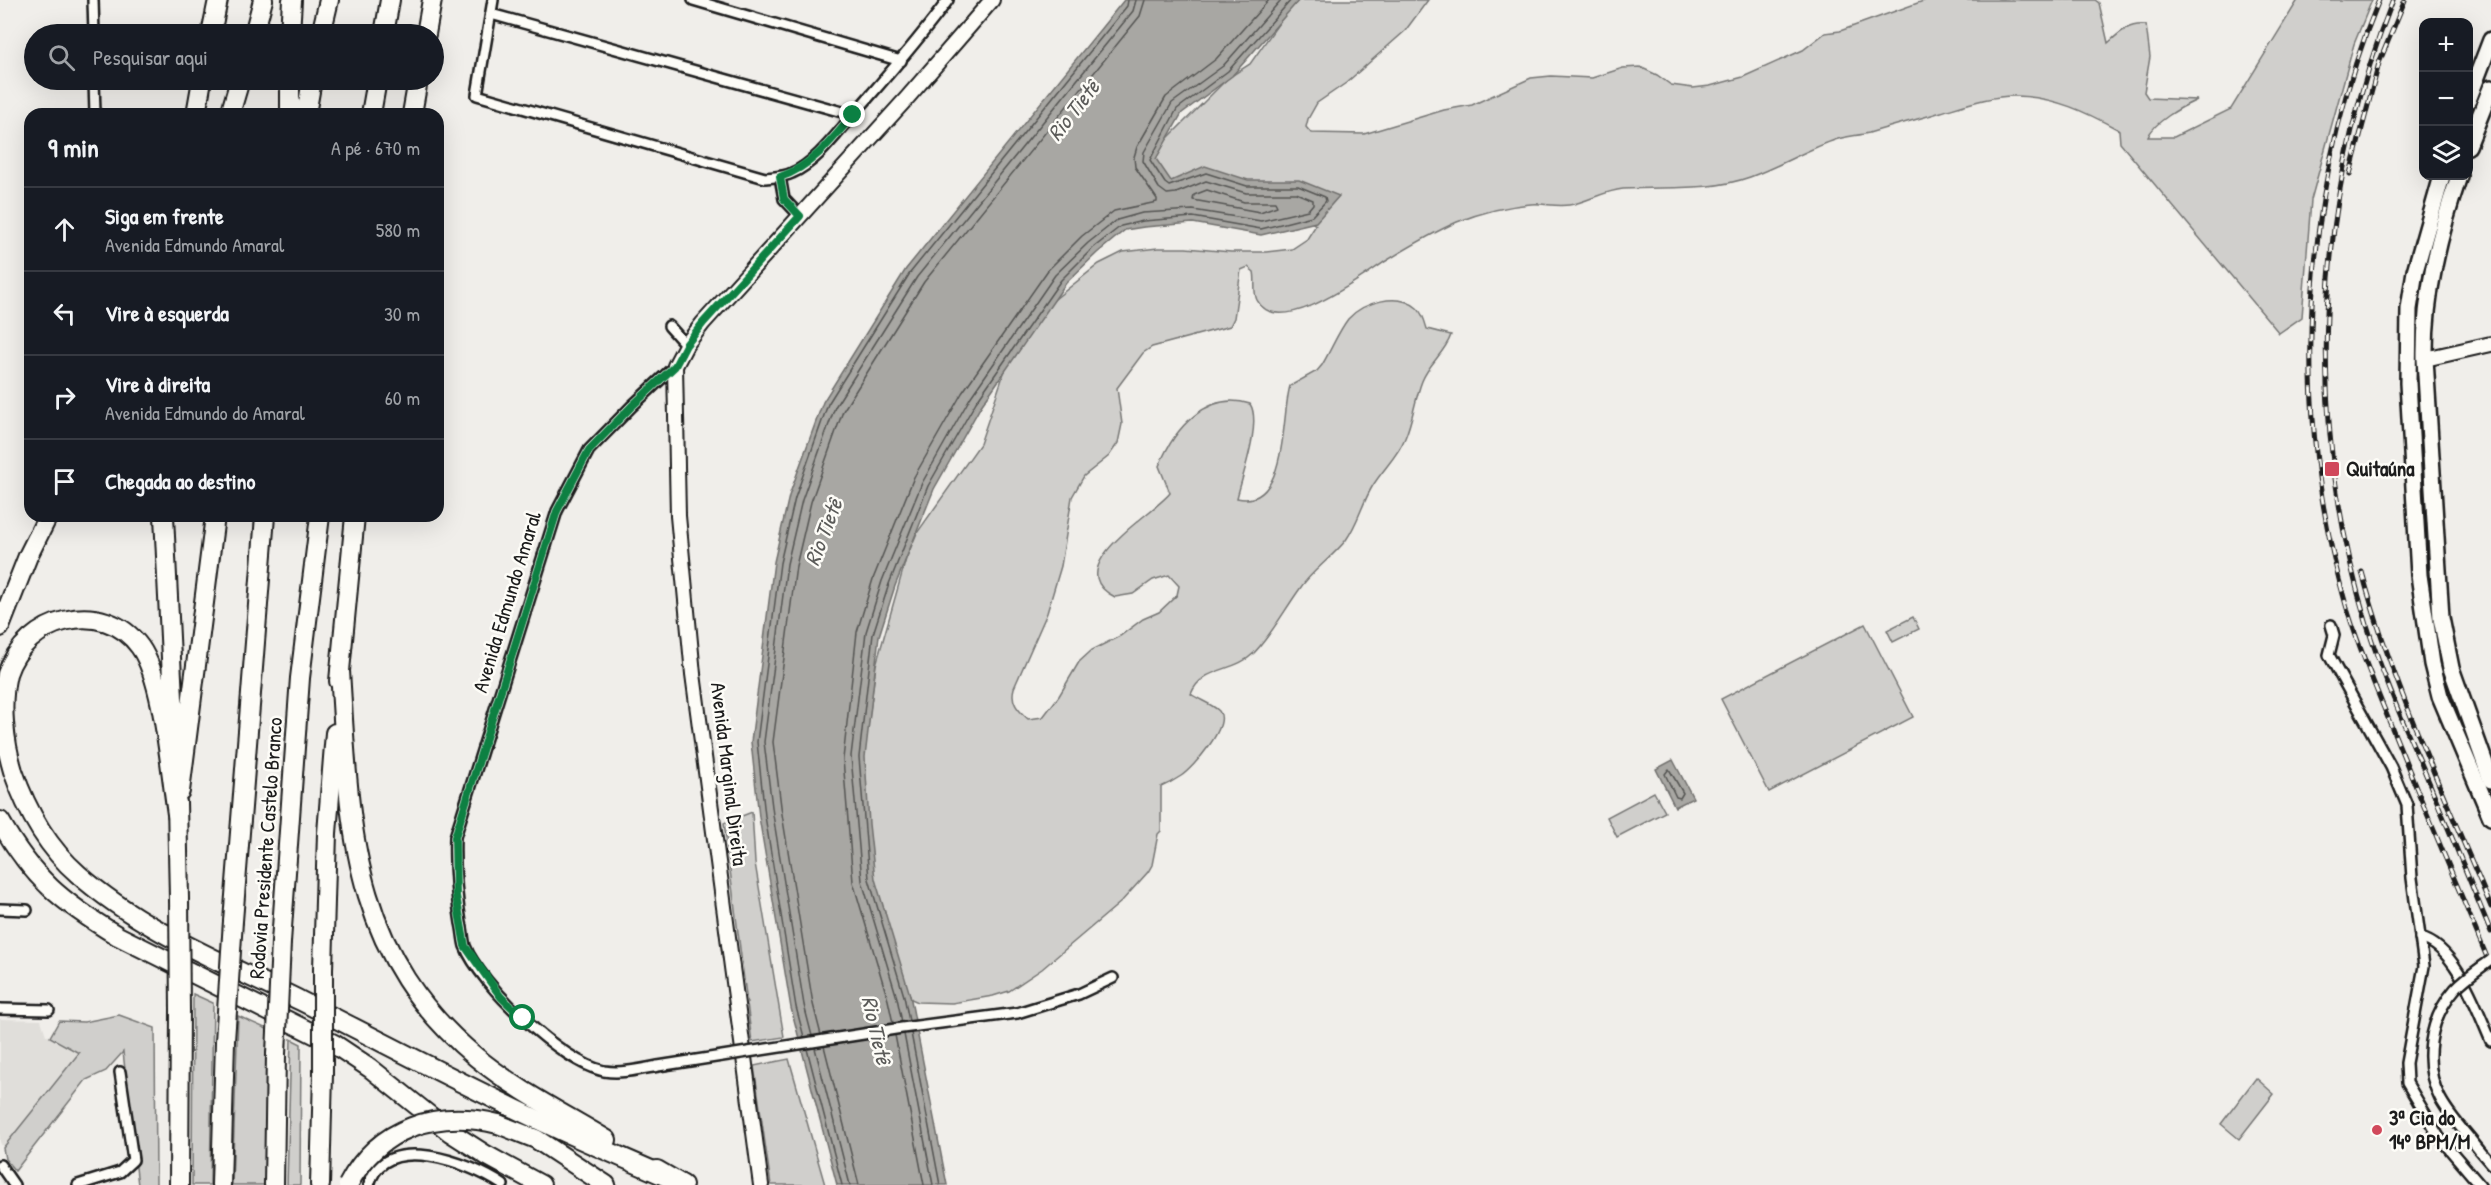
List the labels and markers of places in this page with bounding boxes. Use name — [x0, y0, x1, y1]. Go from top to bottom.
place label: Quitaúna — [2346, 454, 2415, 483]
marker: Quitaúna — [2323, 460, 2341, 478]
place label: 3ª Cia do 14º BPM/M — [2389, 1103, 2470, 1156]
marker: 3ª Cia do 14º BPM/M — [2370, 1123, 2384, 1137]

